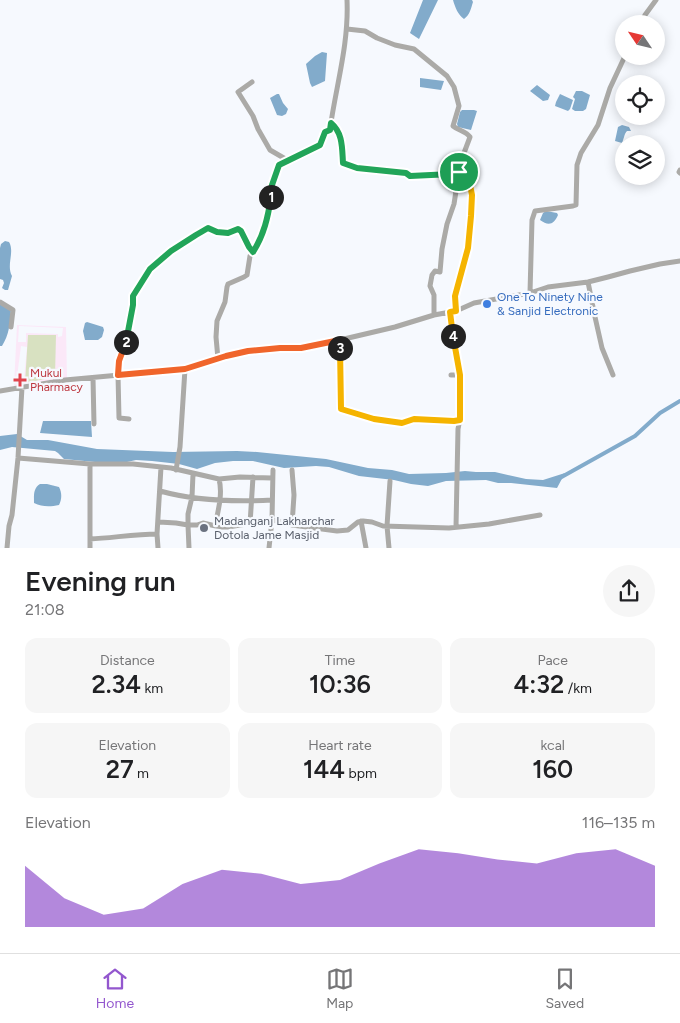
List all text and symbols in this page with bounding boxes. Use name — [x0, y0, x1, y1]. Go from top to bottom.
north arrow — [615, 15, 665, 65]
map controls — [615, 15, 665, 185]
button: locate — [615, 75, 665, 125]
button: layers — [615, 135, 665, 185]
pin — [438, 151, 480, 193]
icon: arrive — [445, 158, 473, 186]
pin: 1 — [258, 184, 284, 210]
text: 1 — [269, 189, 274, 206]
place label: One To Ninety Nine & Sanjid Electronic — [497, 290, 603, 318]
marker: One To Ninety Nine & Sanjid Electronic — [481, 298, 493, 310]
pin: 4 — [440, 324, 466, 348]
text: 4 — [449, 328, 458, 345]
pin: 2 — [114, 330, 138, 354]
text: 2 — [122, 334, 131, 351]
pin: 3 — [328, 336, 352, 360]
text: 3 — [337, 340, 344, 357]
place label: Mukul Pharmacy — [30, 366, 83, 394]
marker: Mukul Pharmacy — [14, 374, 26, 386]
place label: Madanganj Lakharchar Dotola Jame Masjid — [214, 514, 335, 542]
marker: Madanganj Lakharchar Dotola Jame Masjid — [198, 522, 210, 534]
text: Evening run — [25, 564, 176, 598]
button: share — [603, 565, 655, 617]
text: 21:08 — [25, 600, 65, 619]
text: Distance — [100, 652, 155, 669]
text: Time — [325, 652, 355, 669]
text: Pace — [538, 652, 568, 669]
text: 2.34 — [91, 669, 141, 699]
text: 10:36 — [309, 669, 371, 699]
text: 4:32 — [513, 669, 564, 699]
text: km — [141, 680, 163, 697]
text: /km — [564, 680, 592, 697]
text: Elevation — [99, 737, 156, 754]
text: Heart rate — [308, 737, 372, 754]
text: kcal — [540, 737, 565, 754]
text: 27 — [106, 754, 134, 784]
text: 144 — [303, 754, 345, 784]
text: 160 — [532, 754, 573, 784]
text: m — [134, 765, 149, 782]
text: bpm — [345, 765, 377, 782]
text: Elevation — [25, 813, 91, 832]
text: 116–135 m — [582, 813, 655, 832]
tab: Home — [96, 965, 134, 1012]
tab: Map — [326, 965, 354, 1012]
tab: Saved — [546, 965, 584, 1012]

